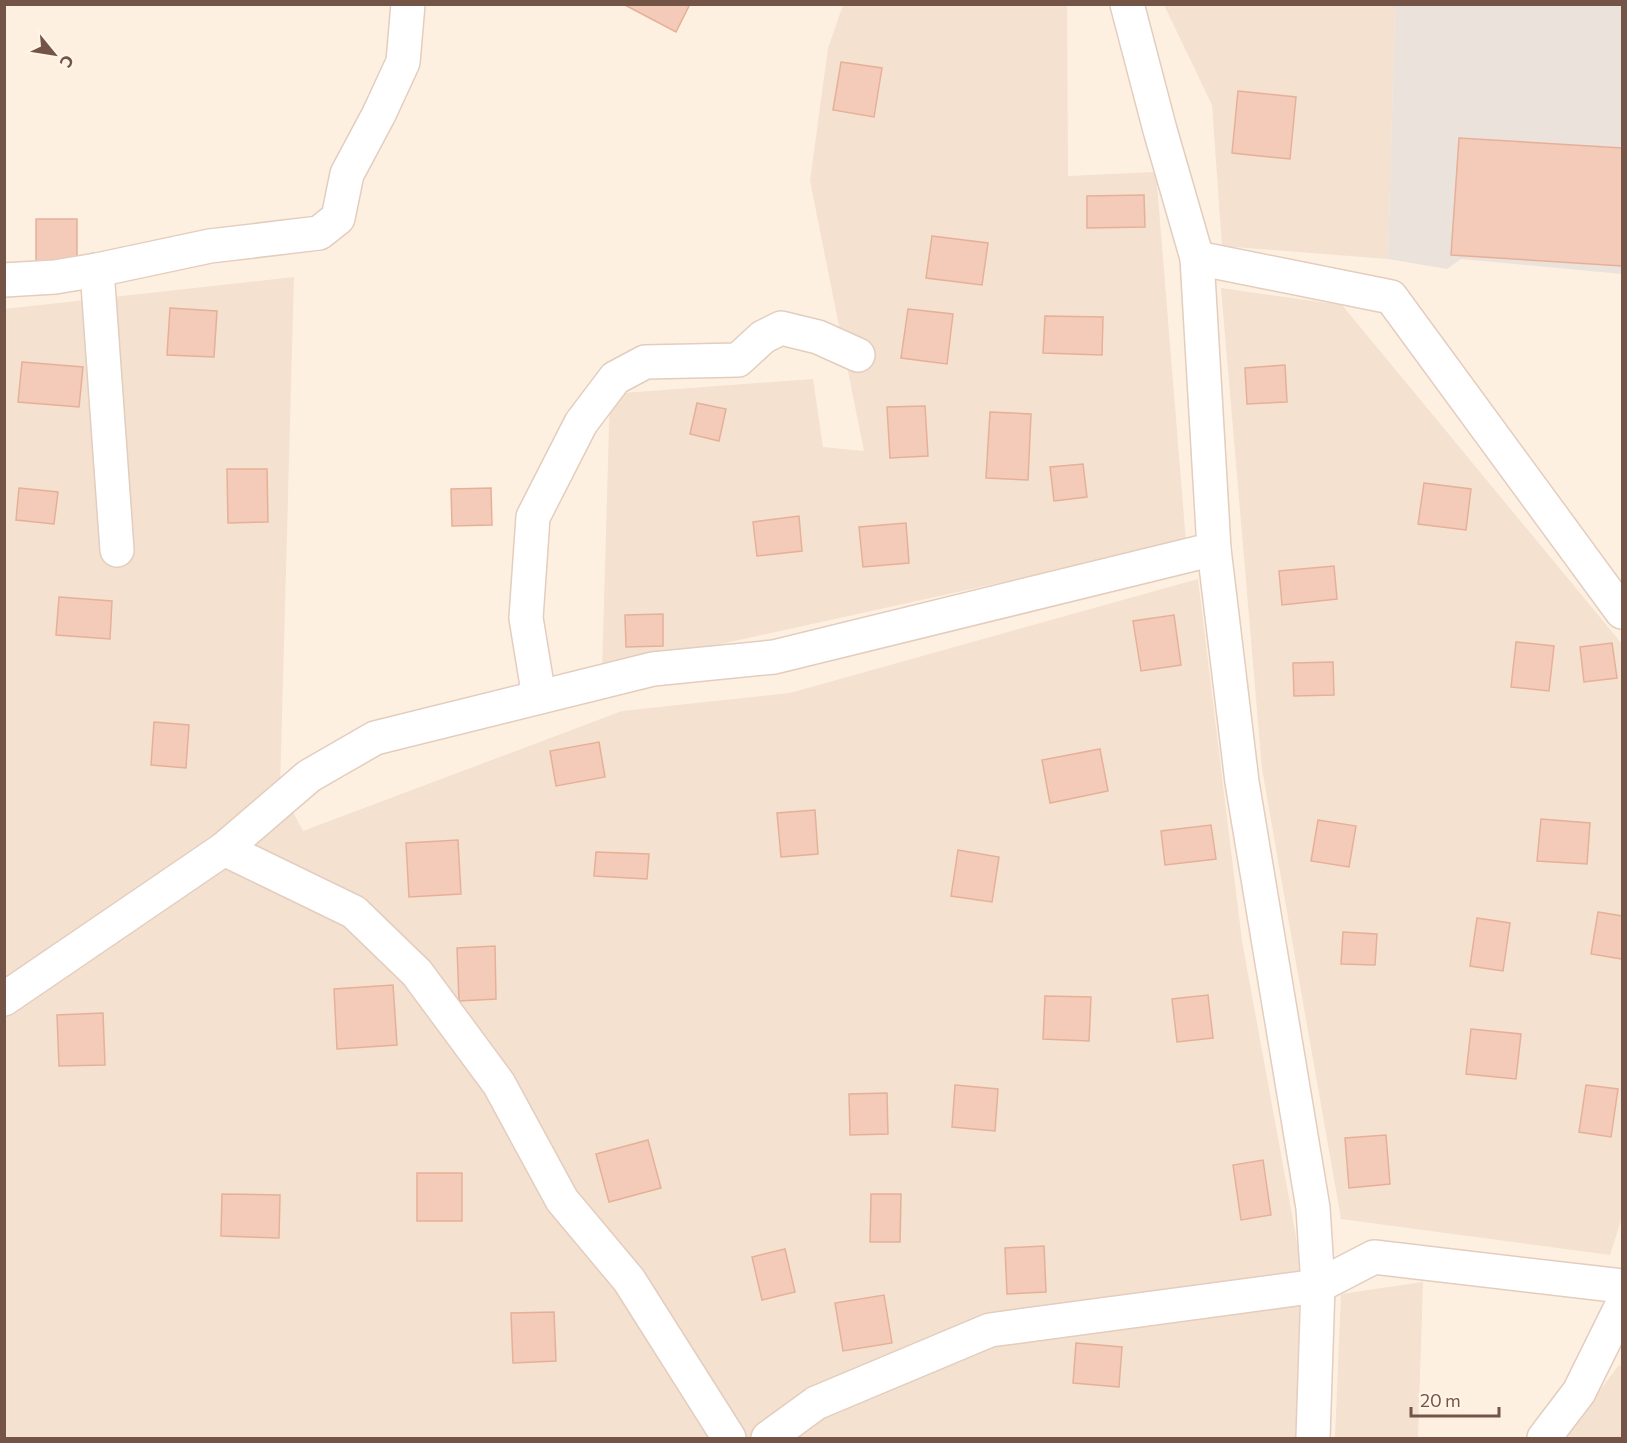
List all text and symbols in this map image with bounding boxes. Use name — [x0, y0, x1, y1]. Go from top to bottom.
north arrow — [24, 24, 84, 84]
text: С — [56, 52, 78, 71]
scale bar — [1411, 1380, 1500, 1418]
text: 20 m — [1420, 1389, 1461, 1411]

